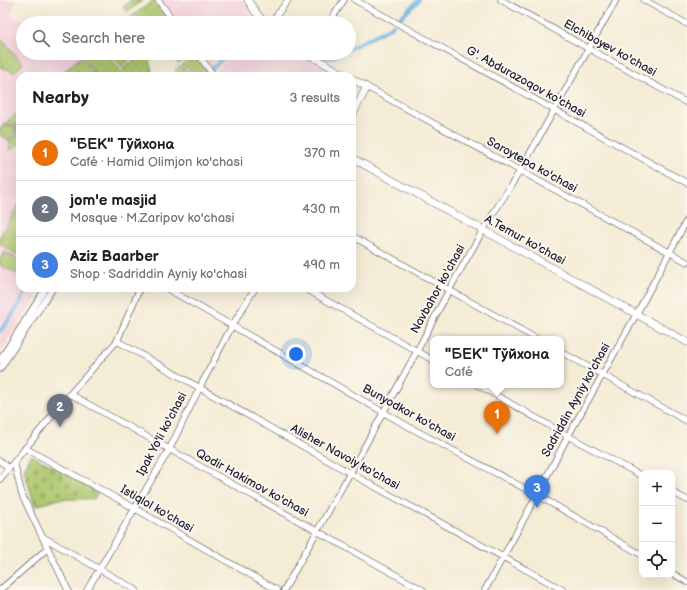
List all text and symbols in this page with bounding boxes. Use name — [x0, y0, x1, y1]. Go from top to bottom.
search box — [16, 16, 356, 60]
street label: Elchiboyev ko'chasi — [561, 16, 659, 80]
icon: search — [30, 27, 52, 49]
text: Search here — [62, 29, 145, 48]
street label: G'. Abdurazoqov ko'chasi — [464, 43, 589, 121]
text: Nearby — [32, 88, 89, 108]
text: 3 results — [289, 90, 340, 106]
street label: Saroytepa ko'chasi — [484, 134, 580, 196]
text: "БЕК" Тўйхона — [70, 135, 174, 154]
text: 1 — [42, 145, 48, 161]
text: 370 m — [304, 145, 340, 161]
text: Café · Hamid Olimjon ko'chasi — [70, 154, 243, 170]
text: jom'e masjid — [70, 191, 157, 210]
text: 2 — [41, 201, 49, 217]
text: 430 m — [302, 201, 340, 217]
text: Mosque · M.Zaripov ko'chasi — [70, 210, 234, 226]
street label: A.Temur ko'chasi — [482, 212, 568, 269]
street label: Navbahor ko'chasi — [407, 242, 469, 336]
text: Aziz Baarber — [70, 247, 159, 266]
text: 3 — [41, 257, 49, 273]
text: 490 m — [303, 257, 340, 273]
text: Shop · Sadriddin Ayniy ko'chasi — [70, 266, 247, 282]
popup — [430, 336, 564, 388]
street label: Sadriddin Ayniy ko'chasi — [538, 340, 614, 460]
your location — [286, 344, 306, 364]
text: "БЕК" Тўйхона — [445, 345, 549, 364]
text: Café — [445, 364, 473, 380]
street label: Bunyodkor ko'chasi — [360, 381, 458, 445]
street label: Ipak Yo'li ko'chasi — [134, 389, 190, 478]
pin: 2 — [47, 394, 73, 427]
pin: 1 — [484, 401, 510, 434]
street label: Alisher Navoiy ko'chasi — [288, 421, 402, 493]
street label: Qodir Hakimov ko'chasi — [193, 446, 311, 520]
map controls — [639, 470, 675, 578]
button: + — [639, 470, 675, 506]
pin: 3 — [524, 475, 550, 508]
street label: Istiqlol ko'chasi — [118, 482, 196, 536]
button: − — [639, 506, 675, 542]
button: locate — [639, 542, 675, 578]

